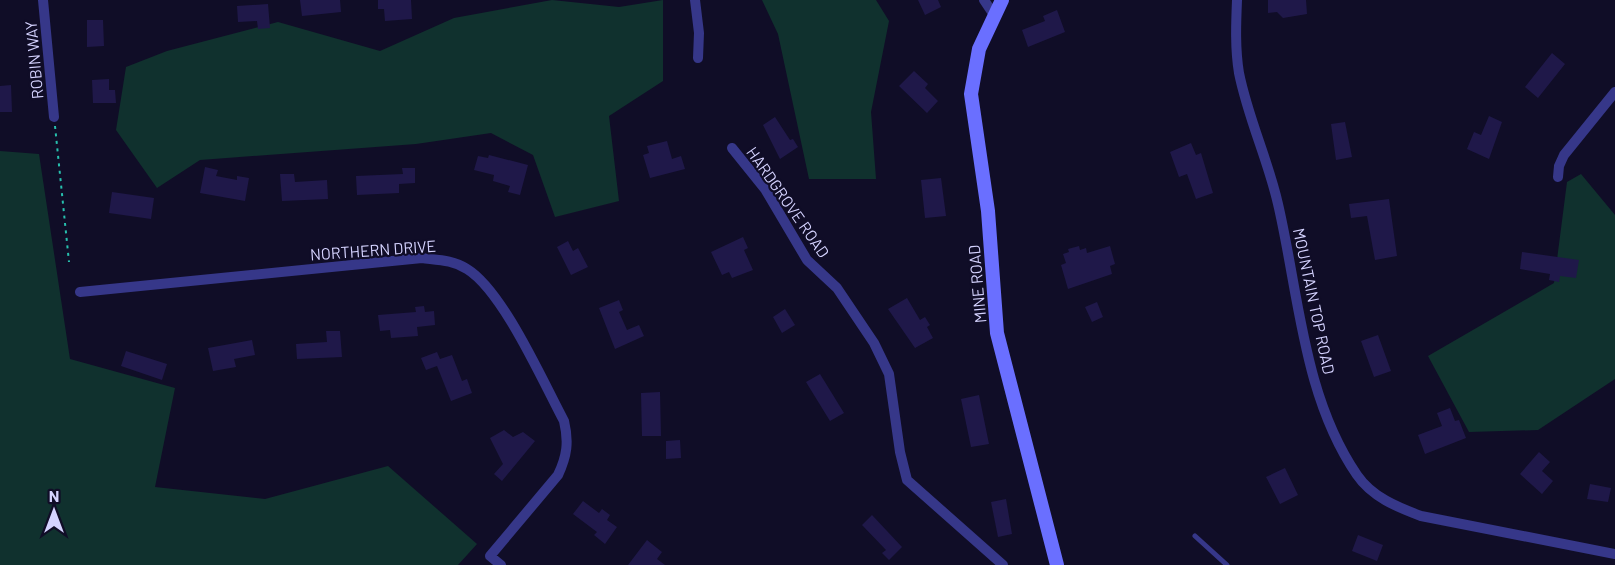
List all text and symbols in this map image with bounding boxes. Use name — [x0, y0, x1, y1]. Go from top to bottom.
street label: ROBIN WAY — [21, 20, 46, 100]
street label: HARDGROVE ROAD — [743, 143, 834, 261]
street label: MOUNTAIN TOP ROAD — [1290, 226, 1339, 376]
street label: NORTHERN DRIVE — [309, 236, 437, 263]
street label: MINE ROAD — [964, 244, 989, 324]
north arrow — [24, 481, 84, 541]
text: N — [49, 486, 59, 505]

